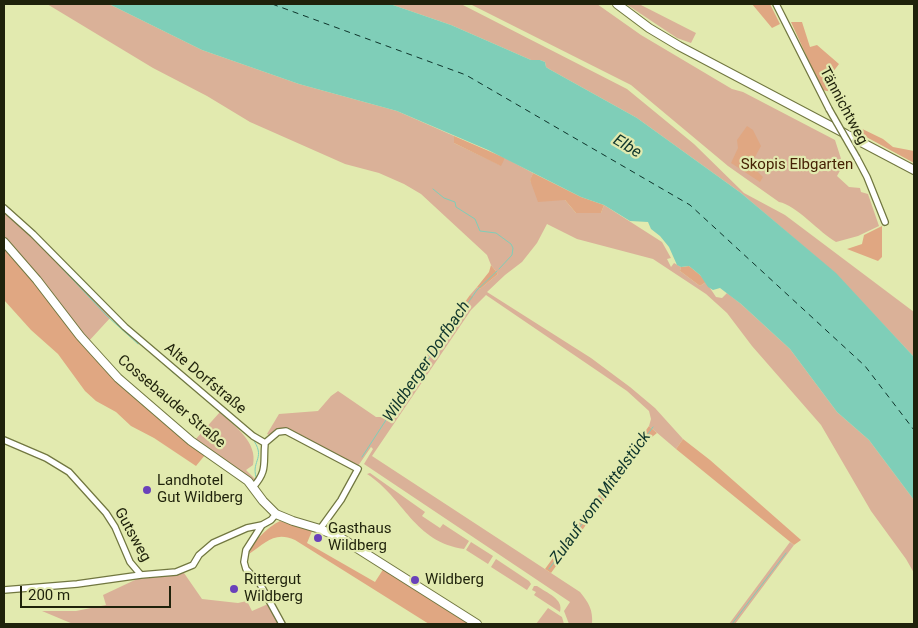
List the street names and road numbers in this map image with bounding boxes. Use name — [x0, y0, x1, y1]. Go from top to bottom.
street label: Tännichtweg — [815, 64, 871, 148]
street label: Alte Dorfstraße — [160, 340, 250, 418]
street label: Cossebauder Straße — [113, 352, 229, 452]
street label: Gutsweg — [110, 505, 154, 565]

